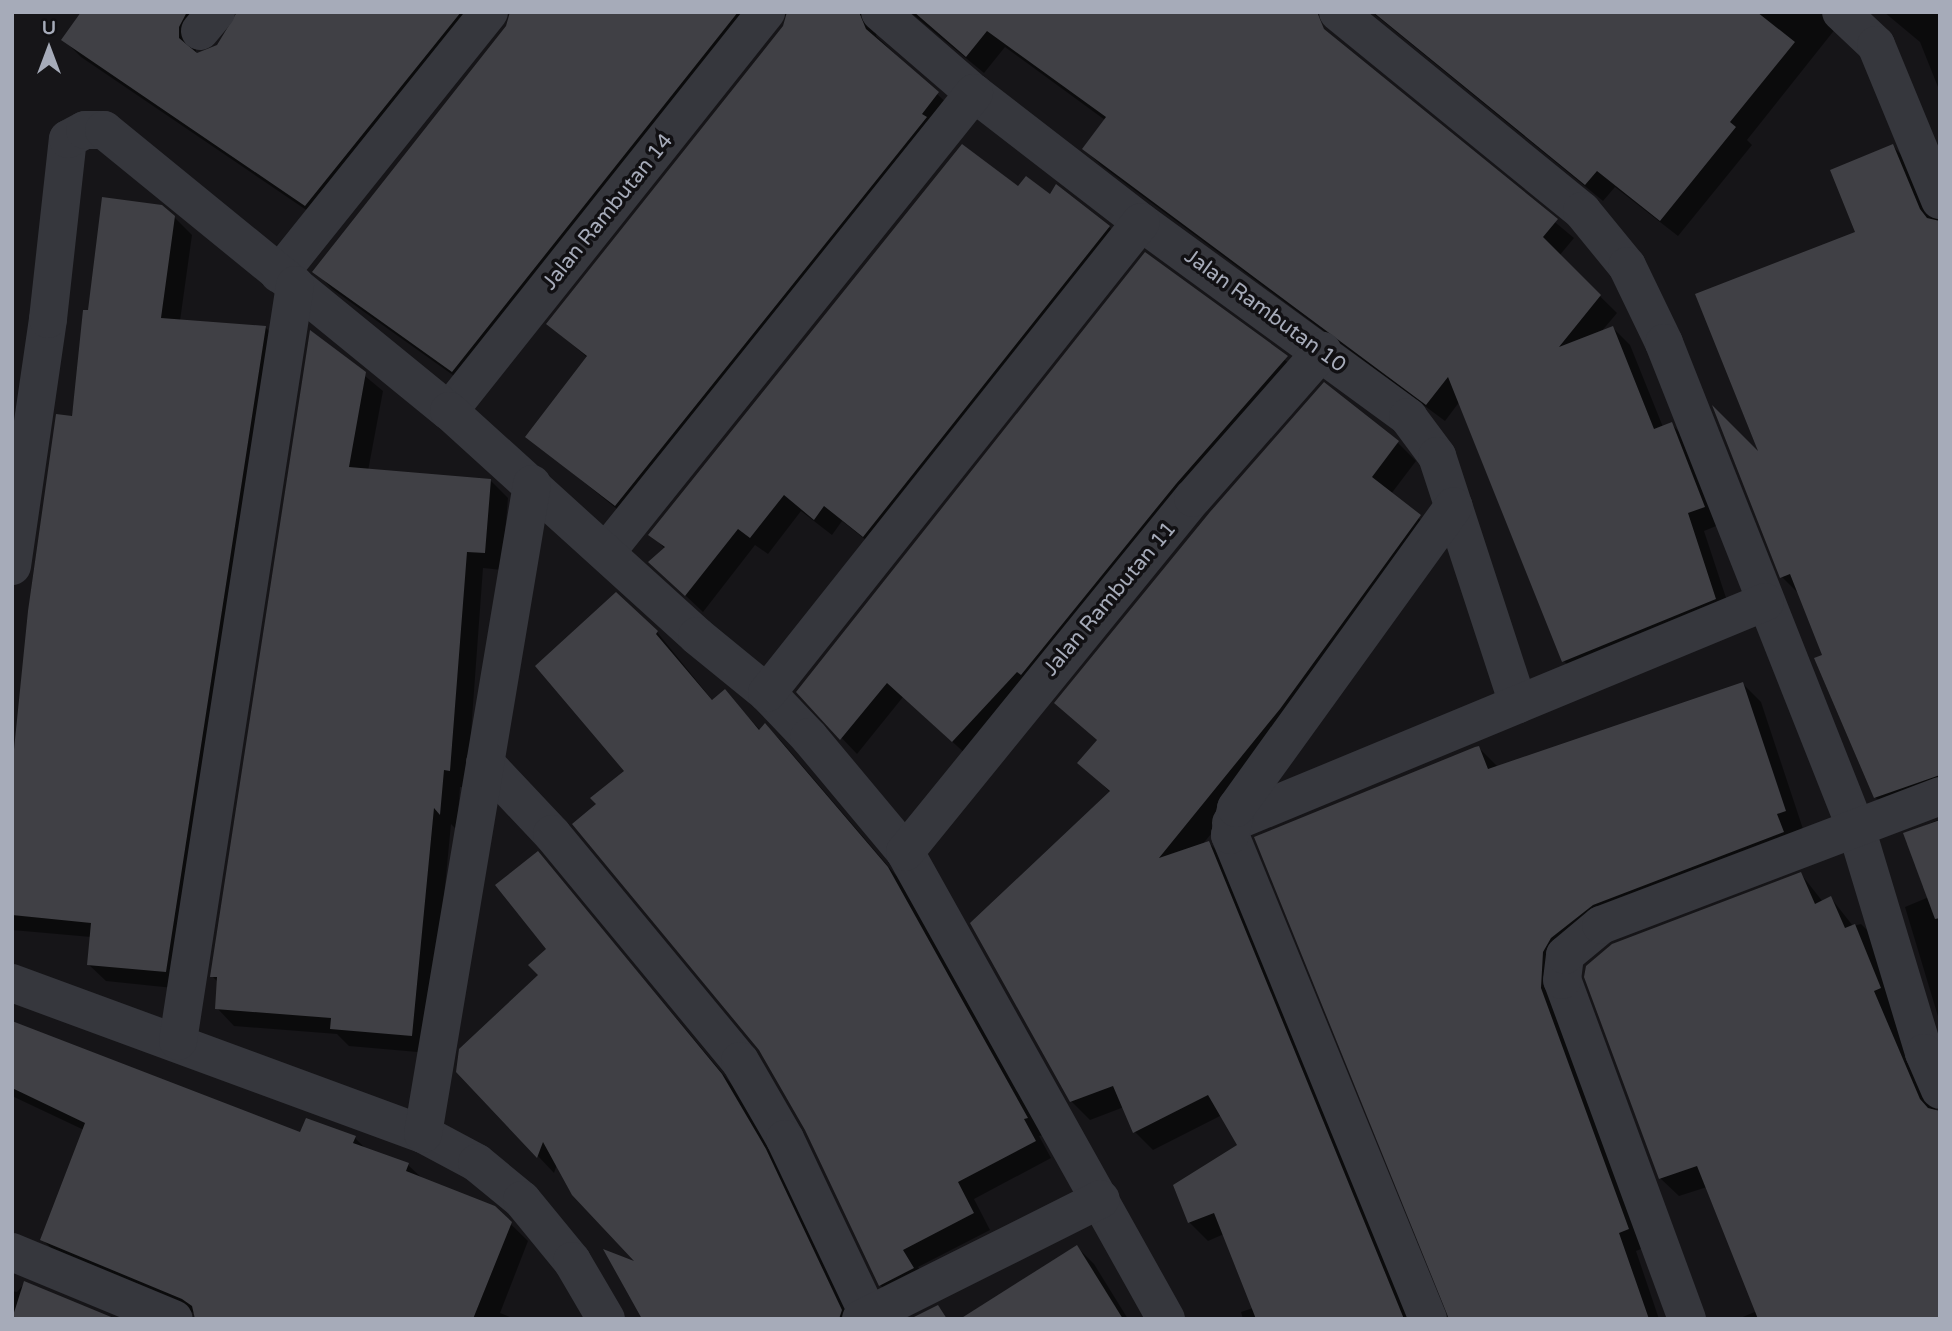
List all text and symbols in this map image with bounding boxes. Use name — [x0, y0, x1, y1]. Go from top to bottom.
north arrow — [14, 14, 84, 84]
text: U — [42, 17, 56, 39]
street label: Jalan Rambutan 14 — [537, 129, 679, 295]
street label: Jalan Rambutan 10 — [1179, 244, 1351, 378]
street label: Jalan Rambutan 11 — [1038, 517, 1182, 681]

